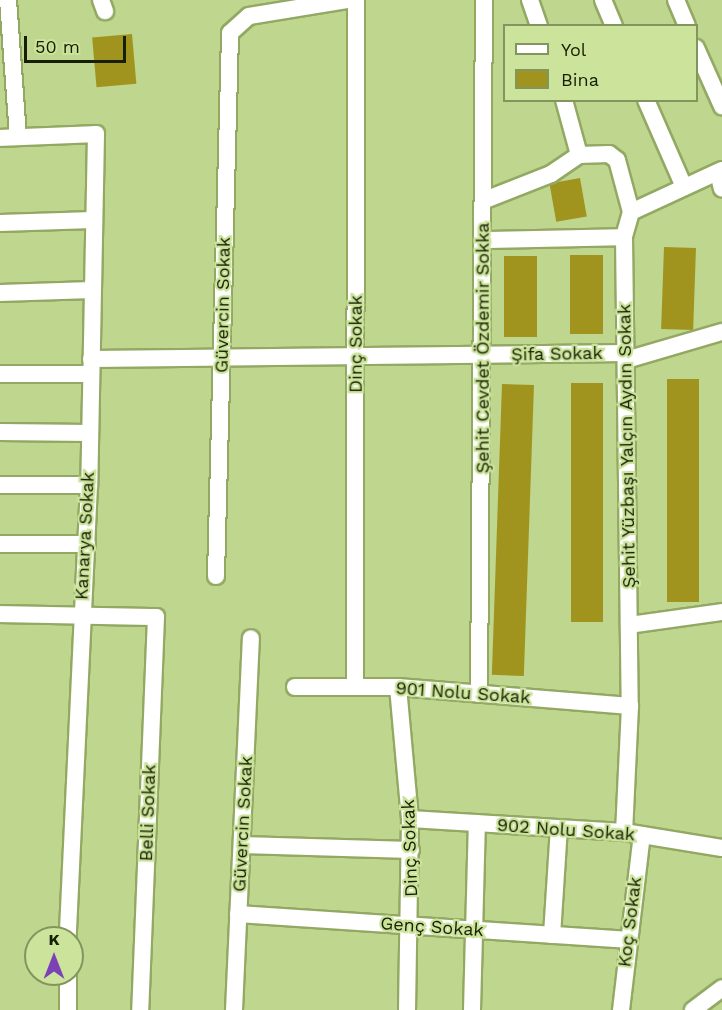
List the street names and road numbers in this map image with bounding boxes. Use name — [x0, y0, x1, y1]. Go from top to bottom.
street label: Şehit Cevdet Özdemir Sokka — [472, 222, 494, 474]
street label: Güvercin Sokak — [211, 237, 235, 373]
street label: Dinç Sokak — [345, 295, 367, 393]
street label: Şehit Yüzbaşı Yalçın Aydın Sokak — [614, 303, 640, 589]
street label: Şifa Sokak — [511, 342, 603, 366]
street label: Kanarya Sokak — [71, 471, 99, 601]
street label: 901 Nolu Sokak — [395, 678, 531, 708]
street label: Güvercin Sokak — [229, 756, 257, 892]
street label: Belli Sokak — [136, 764, 160, 862]
street label: Dinç Sokak — [398, 799, 422, 897]
street label: 902 Nolu Sokak — [496, 814, 636, 846]
street label: Koç Sokak — [614, 876, 646, 968]
street label: Genç Sokak — [380, 913, 484, 941]

